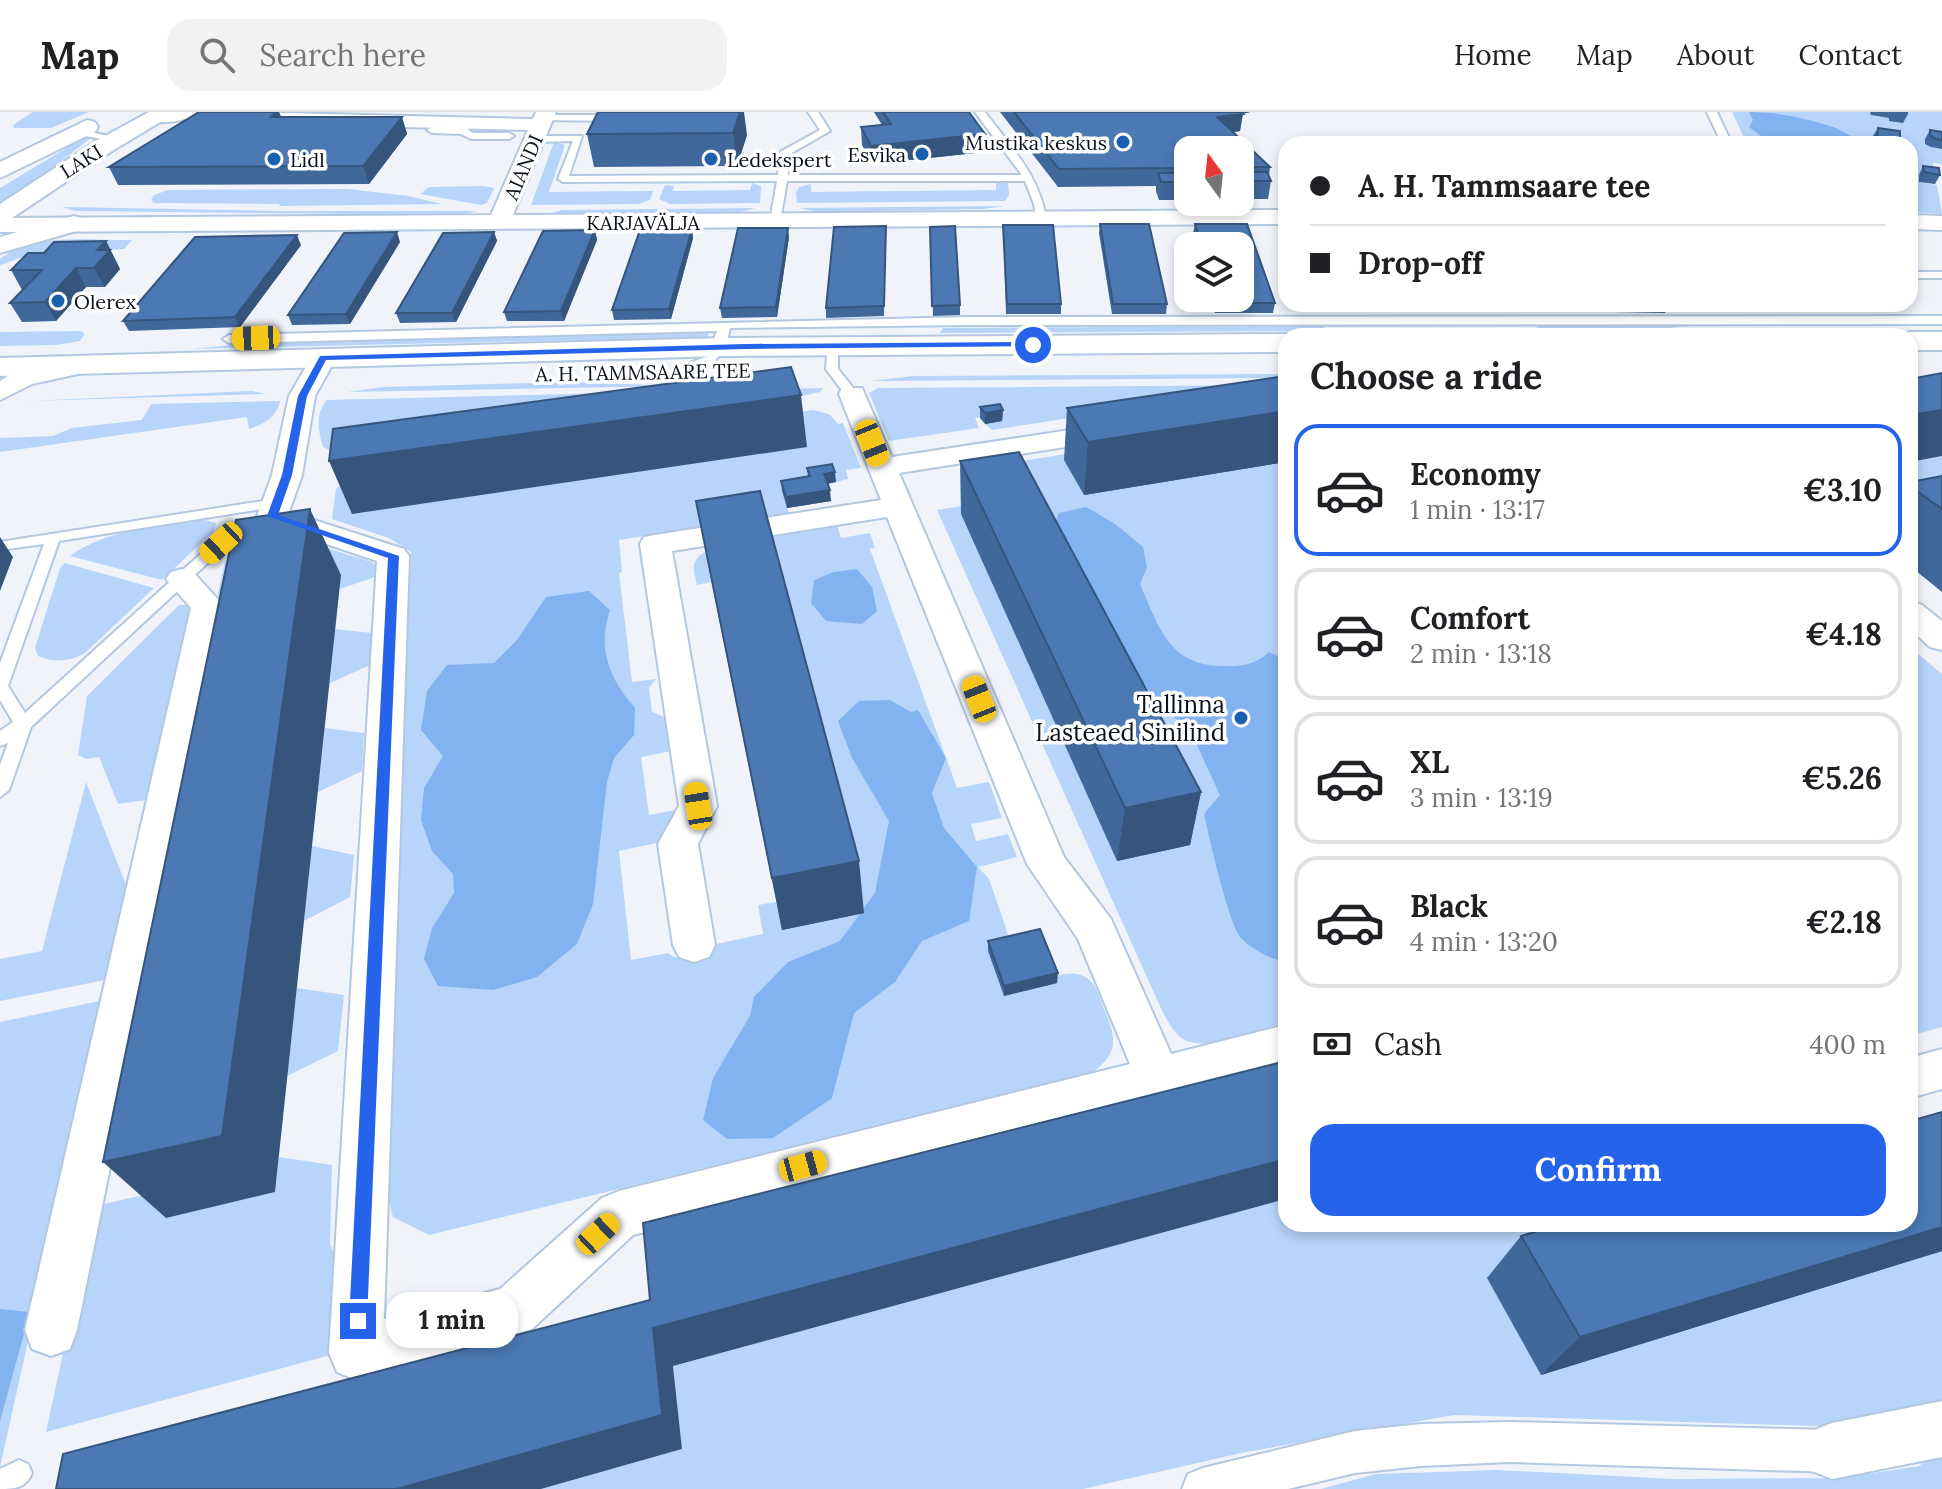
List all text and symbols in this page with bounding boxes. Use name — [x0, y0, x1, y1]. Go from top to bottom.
search box — [167, 19, 727, 91]
text: Map — [40, 31, 119, 79]
icon: search — [195, 33, 239, 77]
text: Search here — [259, 36, 426, 74]
text: Home — [1454, 37, 1532, 73]
text: Map — [1576, 37, 1633, 73]
text: About — [1677, 37, 1754, 73]
text: Contact — [1798, 37, 1902, 73]
place label: Mustika keskus — [965, 130, 1107, 155]
street label: AIANDI — [498, 131, 548, 204]
marker: Mustika keskus — [1114, 133, 1132, 151]
north arrow — [1174, 136, 1254, 216]
map controls — [1174, 136, 1254, 312]
street label: LAKI — [55, 139, 107, 183]
place label: Esvika — [848, 142, 906, 167]
marker: Esvika — [913, 145, 931, 163]
place label: Lidl — [290, 147, 325, 172]
place label: Ledekspert — [727, 147, 832, 172]
marker: Lidl — [265, 150, 283, 168]
marker: Ledekspert — [702, 150, 720, 168]
text: A. H. Tammsaare tee — [1358, 167, 1650, 205]
street label: KARJAVÄLJA — [586, 210, 700, 235]
button: layers — [1174, 232, 1254, 312]
text: Drop-off — [1358, 244, 1483, 282]
place label: Olerex — [74, 289, 136, 314]
marker: Olerex — [49, 292, 67, 310]
car — [232, 325, 280, 351]
route start — [1015, 327, 1051, 363]
text: Choose a ride — [1310, 353, 1542, 399]
street label: A. H. TAMMSAARE TEE — [534, 358, 751, 386]
car — [852, 416, 892, 470]
icon: car — [1314, 454, 1386, 526]
text: Economy — [1410, 455, 1541, 493]
text: €3.10 — [1803, 471, 1882, 509]
text: 1 min · 13:17 — [1410, 493, 1545, 526]
car — [195, 518, 247, 568]
icon: car — [1314, 598, 1386, 670]
text: Comfort — [1410, 599, 1530, 637]
text: €4.18 — [1805, 615, 1882, 653]
text: 2 min · 13:18 — [1410, 637, 1552, 670]
car — [959, 672, 999, 726]
place label: Tallinna Lasteaed Sinilind — [1035, 689, 1225, 748]
marker: Tallinna Lasteaed Sinilind — [1232, 709, 1250, 727]
icon: car — [1314, 742, 1386, 814]
text: XL — [1410, 743, 1449, 781]
text: €5.26 — [1801, 759, 1882, 797]
car — [682, 780, 714, 832]
text: 3 min · 13:19 — [1410, 781, 1553, 814]
icon: car — [1314, 886, 1386, 958]
text: Black — [1410, 887, 1488, 925]
text: €2.18 — [1805, 903, 1882, 941]
text: 4 min · 13:20 — [1410, 925, 1558, 958]
icon: cash — [1310, 1022, 1354, 1066]
text: Cash — [1374, 1025, 1442, 1063]
text: 400 m — [1810, 1028, 1886, 1061]
button: Confirm — [1310, 1124, 1886, 1216]
car — [777, 1148, 829, 1184]
car — [572, 1209, 624, 1259]
callout: 1 min — [386, 1293, 518, 1349]
route end — [340, 1303, 376, 1339]
text: 1 min — [419, 1303, 485, 1336]

